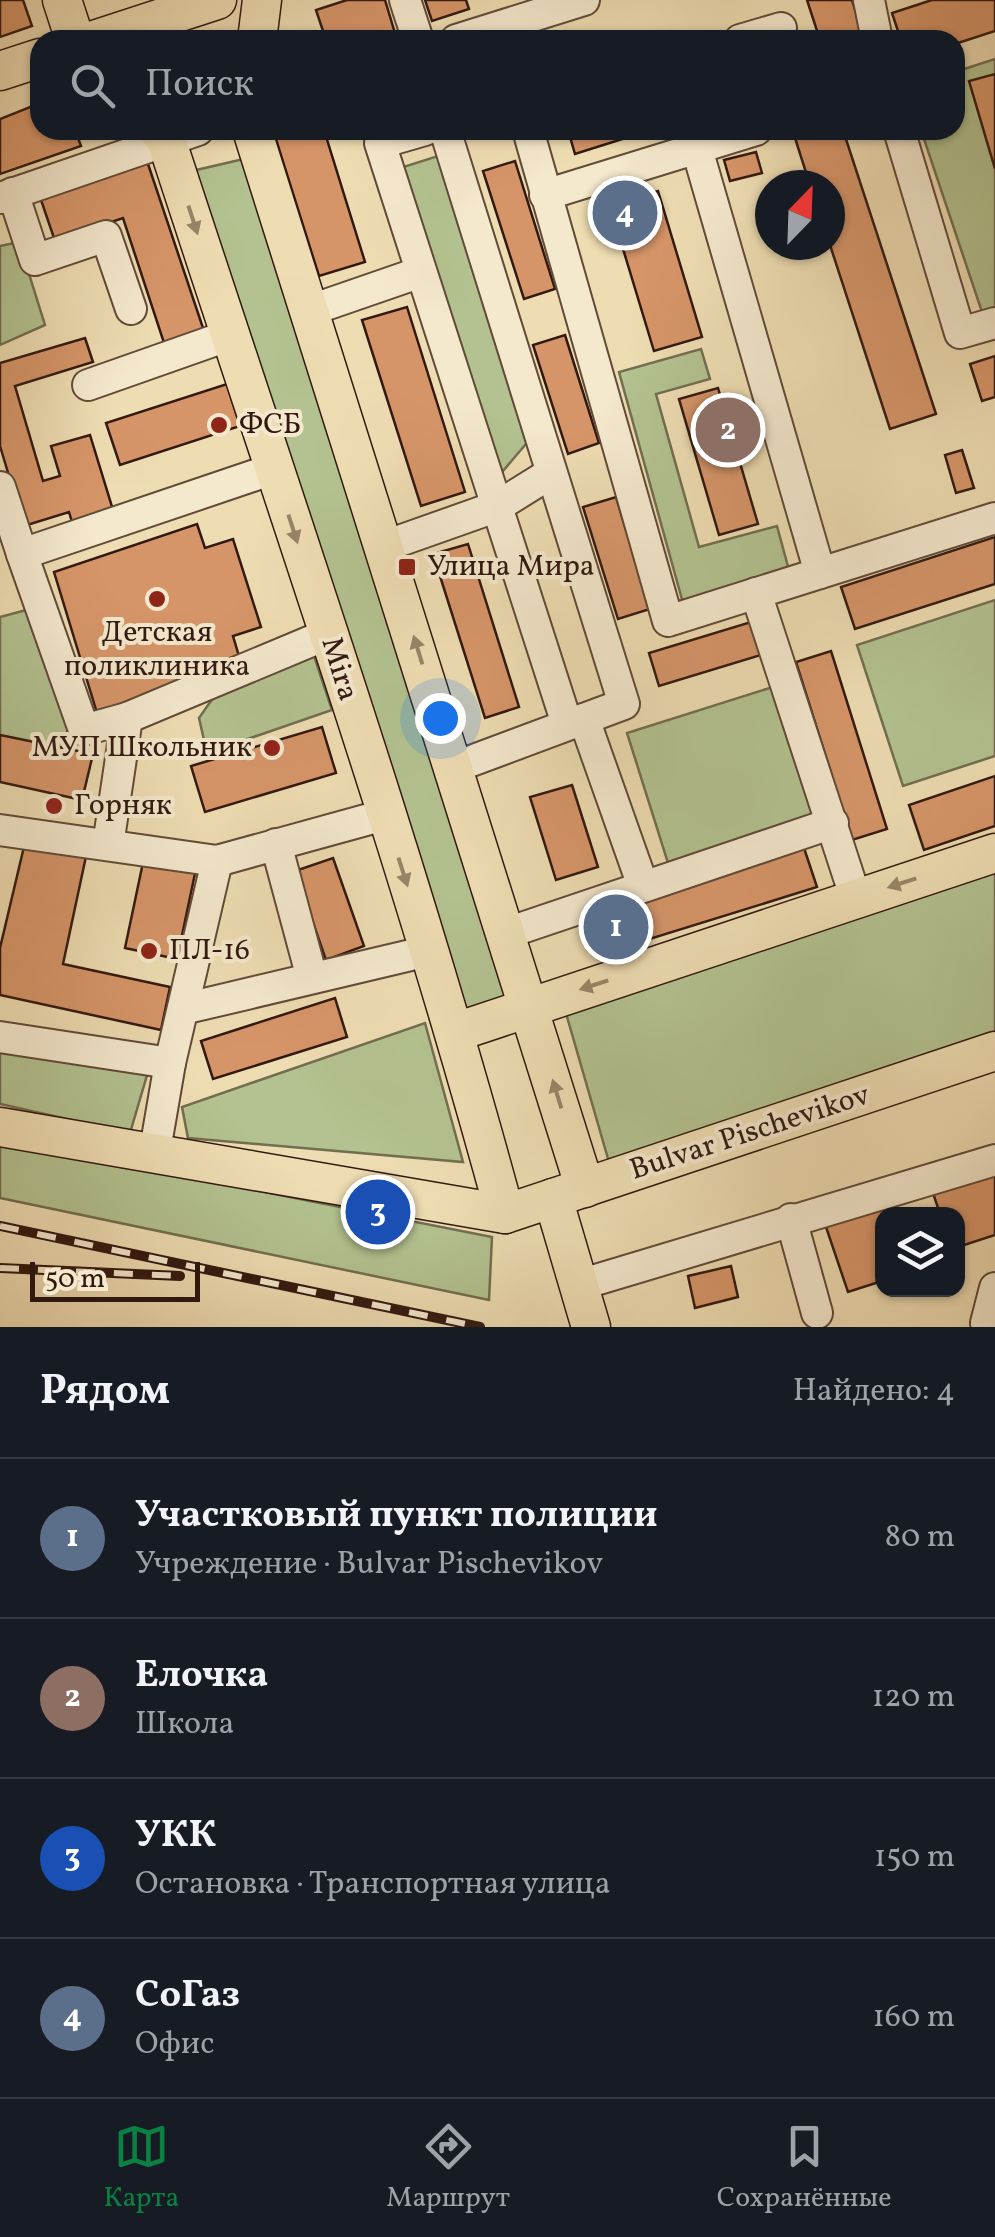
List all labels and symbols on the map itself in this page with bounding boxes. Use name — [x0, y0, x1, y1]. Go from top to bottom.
north arrow — [755, 170, 845, 260]
pin: 4 — [592, 176, 658, 250]
one-way arrow — [186, 205, 201, 235]
pin: 2 — [696, 392, 760, 468]
place label: ФСБ — [239, 404, 301, 446]
marker: ФСБ — [208, 414, 230, 436]
one-way arrow — [287, 514, 302, 544]
place label: Улица Мира — [427, 546, 595, 588]
marker: Улица Мира — [396, 556, 418, 578]
marker: Детская поликлиника — [146, 588, 168, 610]
place label: Детская поликлиника — [64, 612, 250, 688]
street label: Mira — [309, 632, 369, 706]
one-way arrow — [410, 635, 425, 665]
your location — [415, 693, 466, 744]
place label: МУП Школьник — [32, 727, 252, 769]
marker: МУП Школьник — [261, 737, 283, 759]
place label: Горняк — [74, 785, 172, 827]
marker: Горняк — [43, 795, 65, 817]
one-way arrow — [396, 857, 411, 887]
one-way arrow — [887, 877, 917, 892]
pin: 1 — [584, 890, 648, 964]
place label: ПЛ-16 — [169, 930, 250, 972]
marker: ПЛ-16 — [138, 940, 160, 962]
one-way arrow — [578, 979, 608, 994]
street label: Bulvar Pischevikov — [625, 1074, 876, 1192]
one-way arrow — [549, 1079, 564, 1109]
pin: 3 — [346, 1174, 410, 1250]
scale bar — [30, 1257, 200, 1302]

